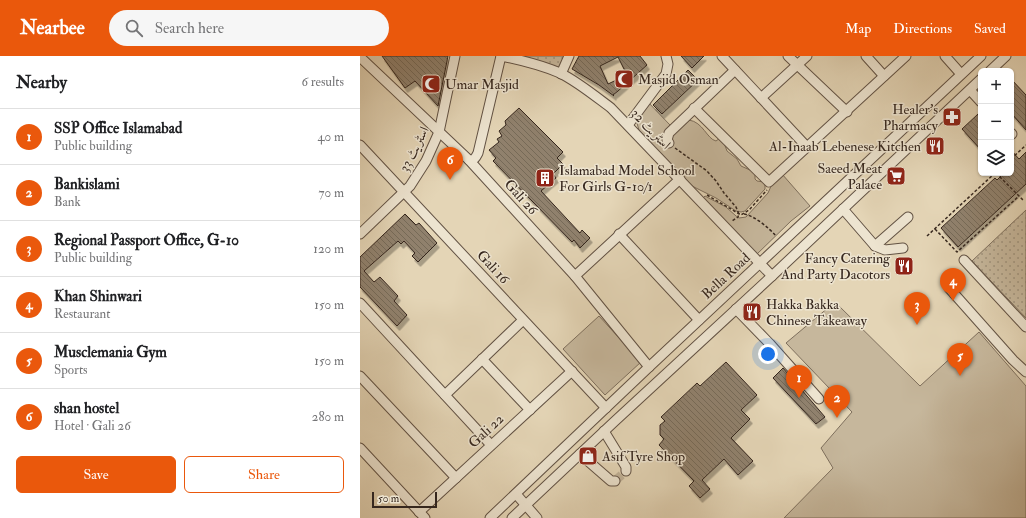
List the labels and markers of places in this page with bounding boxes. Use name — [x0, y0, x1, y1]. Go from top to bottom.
mosque icon: Masjid Osman — [613, 68, 635, 90]
place label: Masjid Osman — [638, 71, 719, 88]
mosque icon: Umar Masjid — [420, 73, 442, 95]
place label: Umar Masjid — [445, 76, 519, 93]
place label: Healer’s Pharmacy — [883, 101, 939, 135]
pharmacy icon: Healer’s Pharmacy — [941, 106, 963, 128]
restaurant icon: Al-Inaab Lebenese Kitchen — [924, 135, 946, 157]
place label: Al-Inaab Lebenese Kitchen — [768, 138, 921, 155]
pin: 6 — [437, 147, 463, 180]
place label: Saeed Meat Palace — [817, 160, 882, 193]
place label: Islamabad Model School For Girls G-10/1 — [559, 162, 695, 195]
supermarket icon: Saeed Meat Palace — [885, 165, 907, 187]
building icon: Islamabad Model School For Girls G-10/1 — [534, 167, 556, 189]
place label: Fancy Catering And Party Dacotors — [780, 250, 891, 284]
restaurant icon: Fancy Catering And Party Dacotors — [893, 255, 915, 277]
pin: 4 — [940, 268, 966, 301]
pin: 3 — [904, 292, 930, 325]
place label: Hakka Bakka Chinese Takeaway — [766, 296, 868, 330]
restaurant icon: Hakka Bakka Chinese Takeaway — [741, 301, 763, 323]
pin: 5 — [947, 343, 973, 376]
pin: 1 — [786, 365, 812, 398]
pin: 2 — [824, 385, 850, 418]
shop icon: Asif Tyre Shop — [577, 445, 599, 467]
place label: Asif Tyre Shop — [601, 448, 685, 466]

